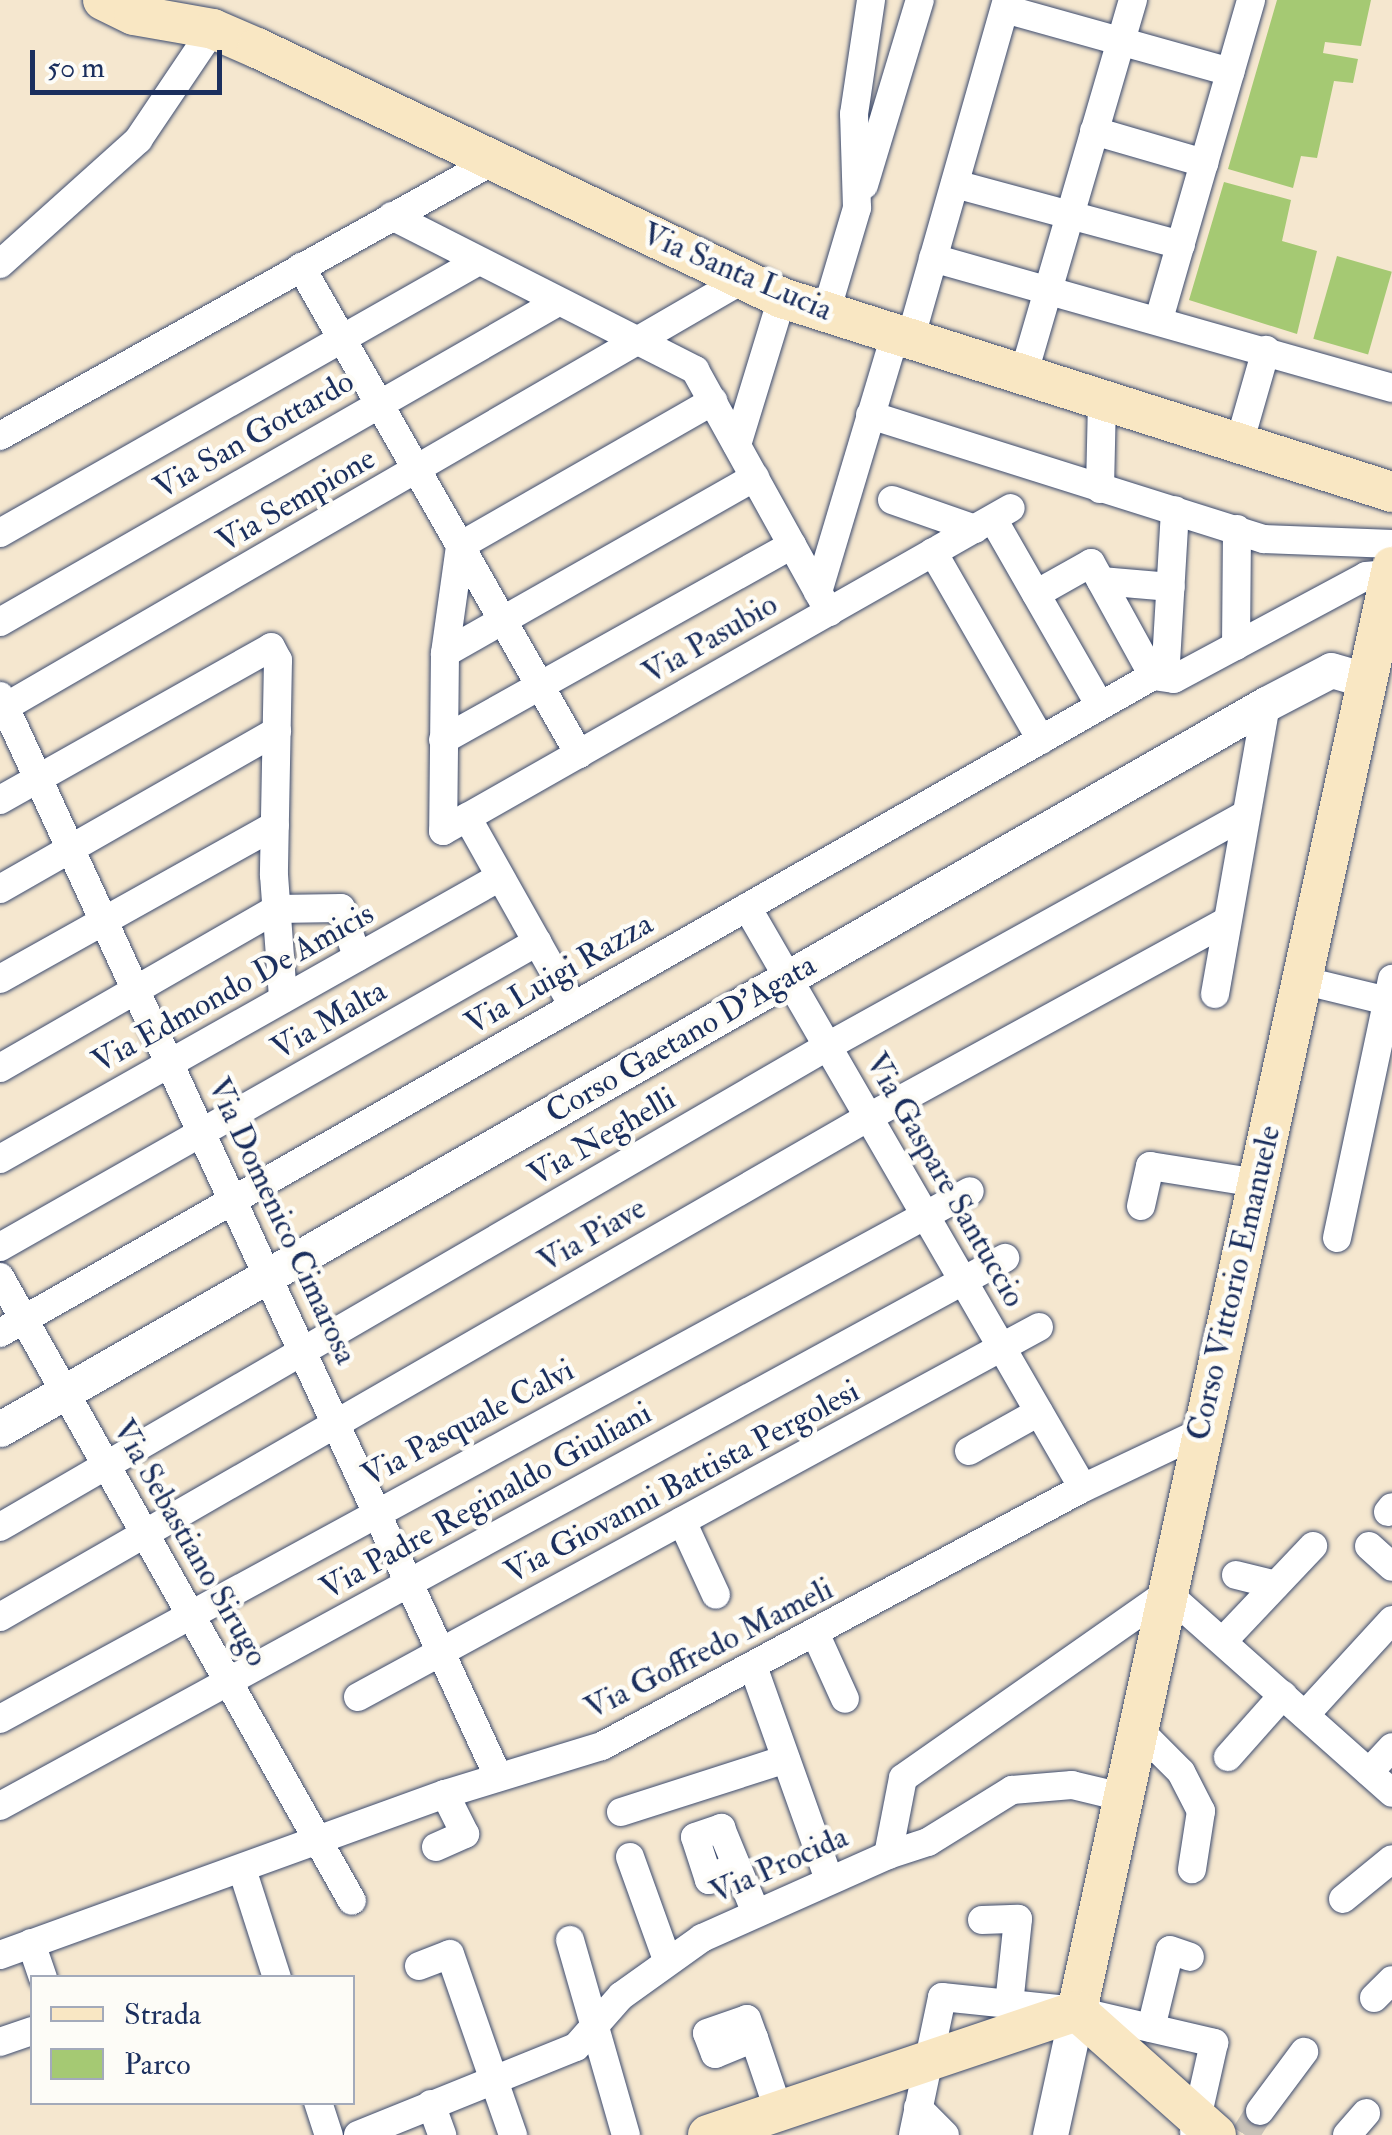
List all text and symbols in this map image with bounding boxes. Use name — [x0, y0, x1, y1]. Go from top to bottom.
scale bar — [35, 30, 228, 92]
text: 50 m — [47, 49, 105, 86]
street label: Via Santa Lucia — [636, 215, 838, 329]
street label: Via San Gottardo — [147, 362, 361, 508]
street label: Via Sempione — [210, 439, 382, 561]
street label: Via Pasubio — [636, 585, 784, 693]
street label: Via Edmondo De Amicis — [85, 895, 381, 1081]
street label: Via Luigi Razza — [458, 905, 660, 1043]
street label: Corso Gaetano D'Agata — [539, 946, 823, 1132]
street label: Via Malta — [265, 972, 393, 1068]
street label: Via Gaspare Santuccio — [857, 1046, 1033, 1314]
street label: Via Domenico Cimarosa — [199, 1072, 365, 1370]
street label: Via Neghelli — [522, 1080, 682, 1194]
street label: Corso Vittorio Emanuele — [1179, 1122, 1289, 1444]
street label: Via Piave — [531, 1189, 653, 1281]
street label: Via Pasquale Calvi — [355, 1351, 581, 1495]
street label: Via Giovanni Battista Pergolesi — [498, 1372, 866, 1592]
street label: Via Padre Reginaldo Giuliani — [314, 1394, 658, 1608]
street label: Via Sebastiano Sirugo — [104, 1413, 276, 1673]
street label: Via Goffredo Mameli — [579, 1570, 839, 1728]
street label: Via Procida — [704, 1818, 854, 1912]
legend — [30, 1975, 355, 2105]
text: Strada — [124, 1996, 201, 2033]
text: Parco — [124, 2046, 191, 2083]

